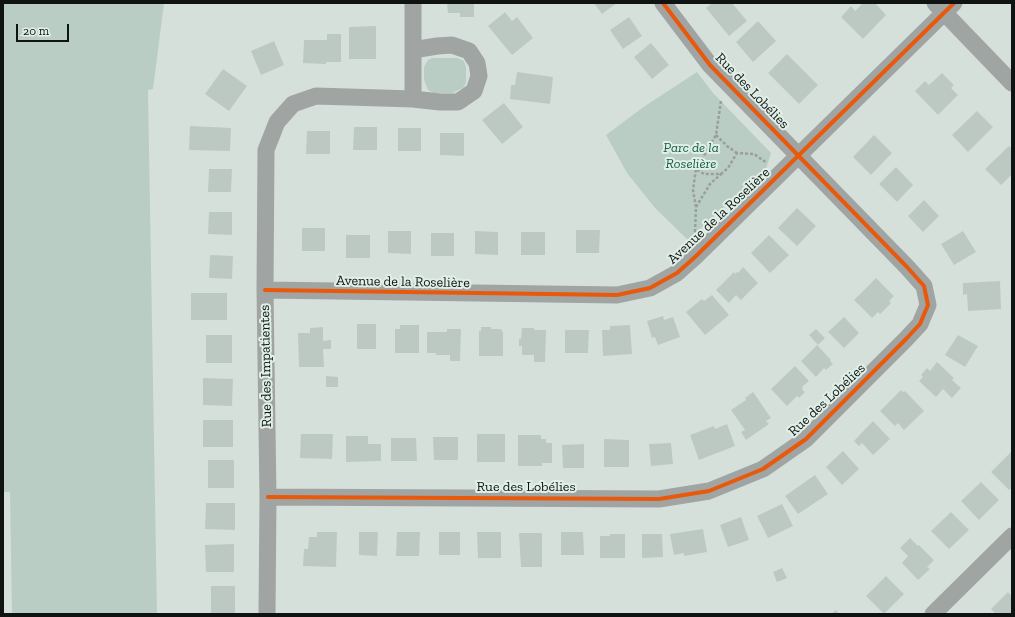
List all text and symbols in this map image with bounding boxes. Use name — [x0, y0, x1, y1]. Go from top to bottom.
scale bar — [18, 16, 71, 42]
text: 20 m — [23, 24, 49, 38]
street label: Rue des Lobélies — [712, 50, 792, 132]
park label: Parc de la Roselière — [663, 140, 719, 172]
street label: Avenue de la Roselière — [664, 164, 774, 268]
street label: Avenue de la Roselière — [336, 272, 470, 292]
street label: Rue des Impatientes — [257, 305, 275, 427]
street label: Rue des Lobélies — [785, 360, 869, 440]
street label: Rue des Lobélies — [476, 479, 576, 495]

